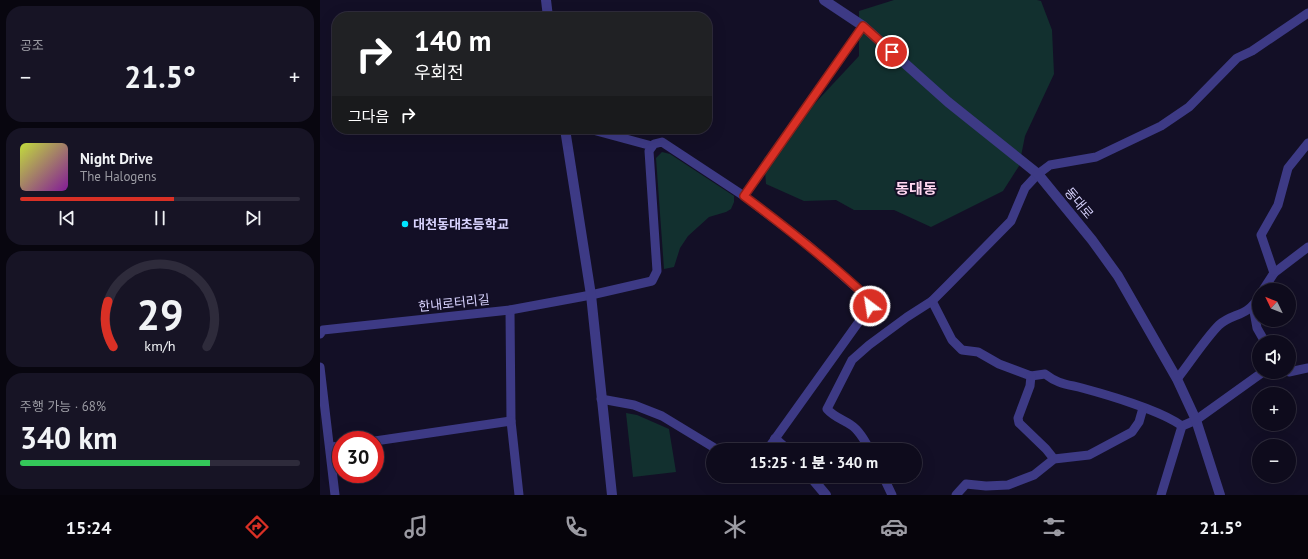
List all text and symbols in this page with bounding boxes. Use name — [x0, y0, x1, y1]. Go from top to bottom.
text: 140 m — [414, 22, 491, 59]
icon: right — [348, 28, 400, 80]
pin — [875, 35, 909, 69]
text: 공조 — [20, 37, 44, 54]
icon: arrive — [881, 41, 903, 63]
text: 21.5° — [124, 57, 196, 96]
text: 우회전 — [414, 61, 464, 84]
text: − — [20, 63, 31, 91]
text: + — [289, 63, 300, 91]
icon: right — [397, 104, 419, 126]
text: 그다음 — [348, 107, 389, 126]
text: Night Drive — [80, 149, 153, 168]
text: The Halogens — [80, 168, 157, 185]
district label: 동대동 — [895, 179, 937, 198]
street label: 동대로 — [1061, 184, 1097, 222]
icon: previous — [56, 207, 78, 229]
icon: pause — [149, 207, 171, 229]
icon: next — [242, 207, 264, 229]
place label: 대천동대초등학교 — [413, 216, 509, 233]
marker: 대천동대초등학교 — [400, 219, 410, 229]
north arrow — [1252, 283, 1296, 327]
map controls — [1252, 283, 1296, 483]
position arrow — [849, 285, 891, 327]
text: 29 — [136, 287, 184, 340]
street label: 한내로터리길 — [417, 291, 491, 315]
text: km/h — [144, 335, 176, 354]
button: sound — [1252, 335, 1296, 379]
button: + — [1252, 387, 1296, 431]
text: 주행 가능 · 68% — [20, 398, 106, 415]
text: 340 km — [20, 418, 118, 457]
speed limit sign: 30 — [332, 431, 384, 483]
button: − — [1252, 439, 1296, 483]
text: 15:25 · 1 분 · 340 m — [750, 453, 878, 472]
icon: directions — [243, 513, 271, 541]
icon: music — [402, 513, 430, 541]
icon: phone — [562, 513, 590, 541]
icon: climate — [721, 513, 749, 541]
icon: car — [880, 513, 908, 541]
icon: filters — [1040, 513, 1068, 541]
text: 15:24 — [66, 516, 111, 539]
text: 21.5° — [1199, 516, 1242, 539]

